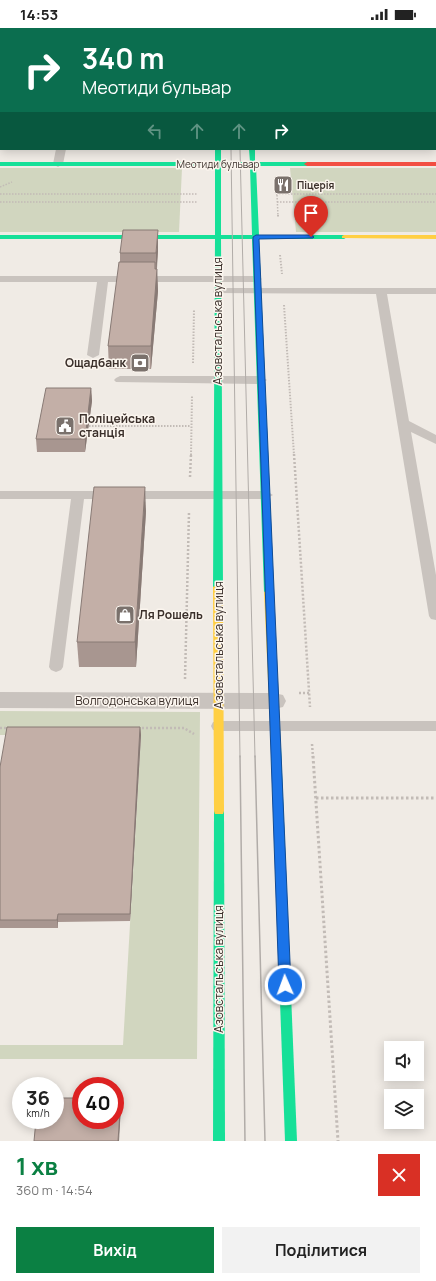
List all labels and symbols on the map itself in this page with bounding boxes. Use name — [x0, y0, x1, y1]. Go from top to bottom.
street label: Меотиди бульвар — [177, 157, 260, 171]
restaurant icon: Піцерія — [272, 174, 294, 196]
place label: Піцерія — [297, 178, 335, 192]
pin — [294, 196, 328, 237]
street label: Азовстальська вулиця — [209, 257, 226, 385]
bank icon: Ощадбанк — [129, 352, 151, 374]
place label: Ощадбанк — [65, 354, 127, 371]
place label: Поліцейська станція — [79, 410, 155, 441]
public building icon: Поліцейська станція — [54, 415, 76, 437]
street label: Азовстальська вулиця — [210, 581, 227, 709]
shop icon: Ля Рошель — [114, 604, 136, 626]
place label: Ля Рошель — [139, 606, 203, 623]
street label: Волгодонська вулиця — [75, 692, 199, 709]
street label: Азовстальська вулиця — [210, 905, 227, 1033]
position arrow — [264, 964, 306, 1006]
speed limit sign: 40 — [72, 1077, 124, 1129]

